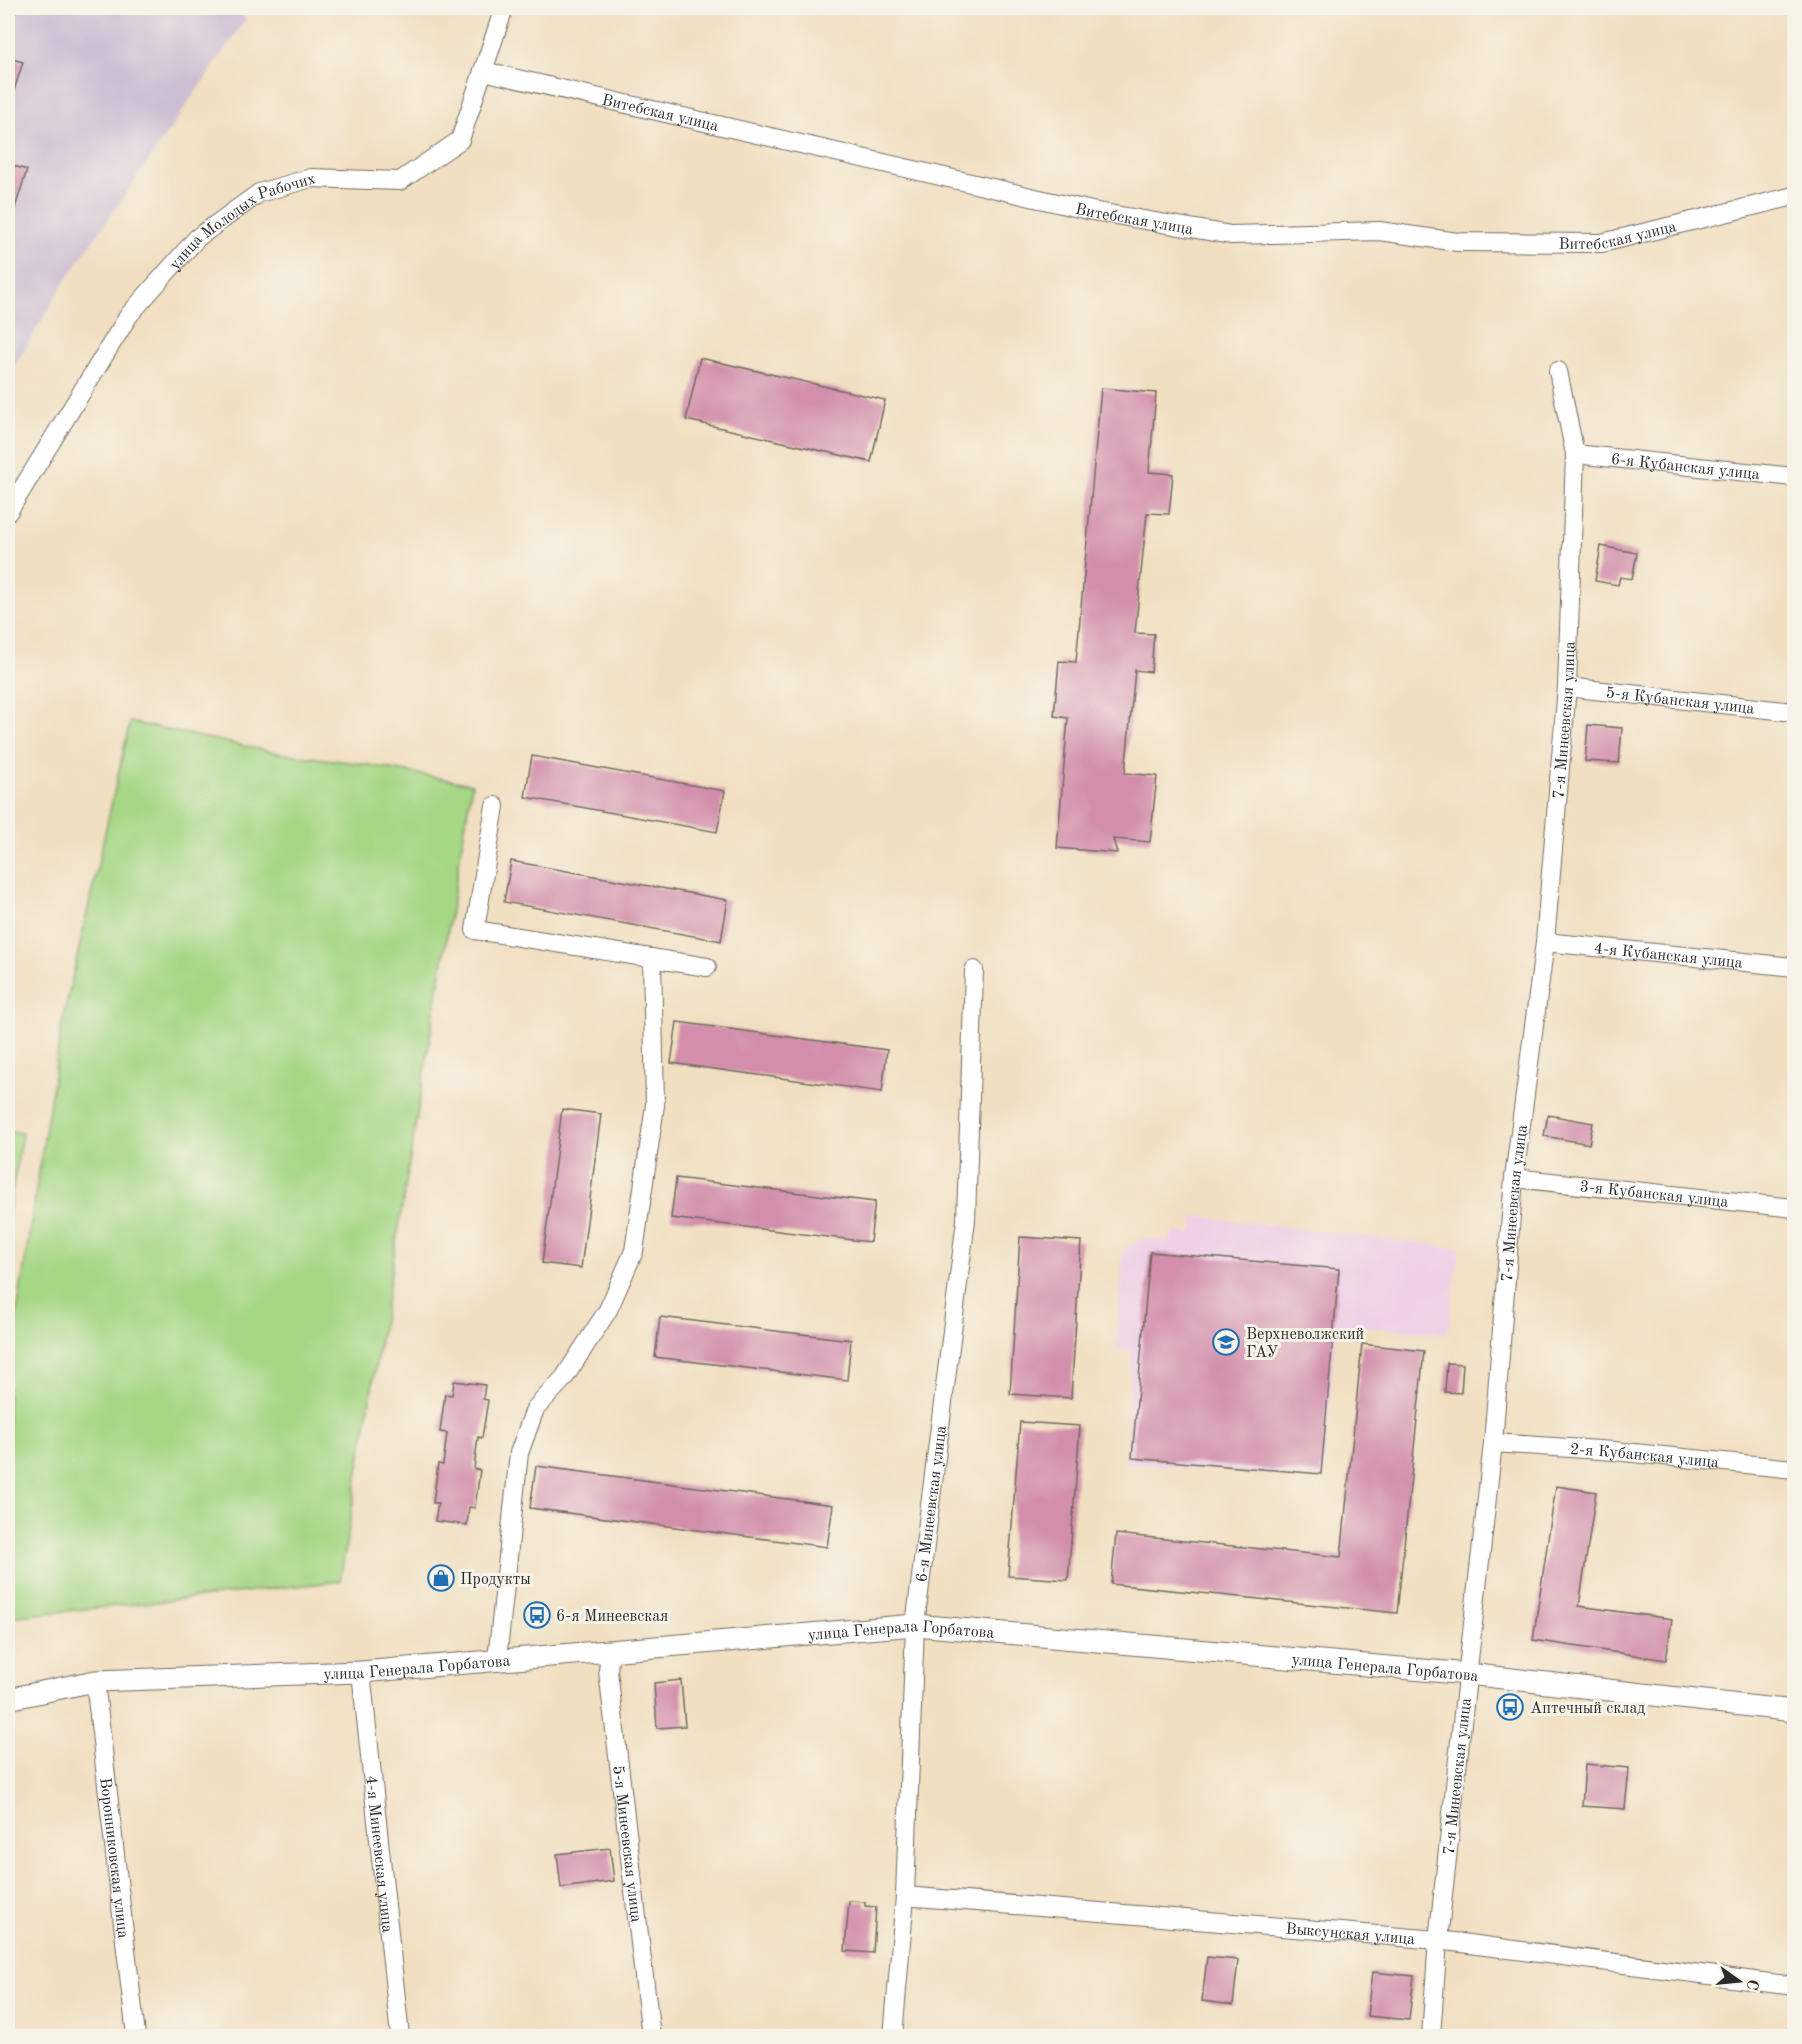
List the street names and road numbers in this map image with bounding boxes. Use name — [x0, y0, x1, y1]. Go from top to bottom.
street label: Витебская улица — [600, 93, 720, 135]
street label: улица Молодых Рабочих — [167, 171, 318, 274]
street label: Витебская улица — [1074, 201, 1194, 238]
street label: Витебская улица — [1559, 219, 1678, 253]
street label: 6-я Кубанская улица — [1610, 452, 1760, 483]
street label: 7-я Минеевская улица — [1551, 641, 1579, 800]
street label: 5-я Кубанская улица — [1605, 685, 1755, 718]
street label: 4-я Кубанская улица — [1593, 941, 1743, 972]
street label: 7-я Минеевская улица — [1500, 1124, 1531, 1283]
street label: 3-я Кубанская улица — [1579, 1179, 1729, 1211]
street label: 6-я Минеевская улица — [914, 1424, 950, 1583]
street label: 2-я Кубанская улица — [1569, 1442, 1720, 1471]
street label: улица Генерала Горбатова — [807, 1619, 995, 1644]
street label: улица Генерала Горбатова — [1291, 1652, 1479, 1685]
street label: улица Генерала Горбатова — [323, 1653, 511, 1683]
street label: 7-я Минеевская улица — [1441, 1697, 1475, 1856]
street label: 5-я Минеевская улица — [609, 1765, 644, 1923]
street label: 4-я Минеевская улица — [362, 1775, 395, 1934]
street label: Воронниковская улица — [96, 1777, 131, 1939]
street label: Выксунская улица — [1285, 1921, 1416, 1948]

